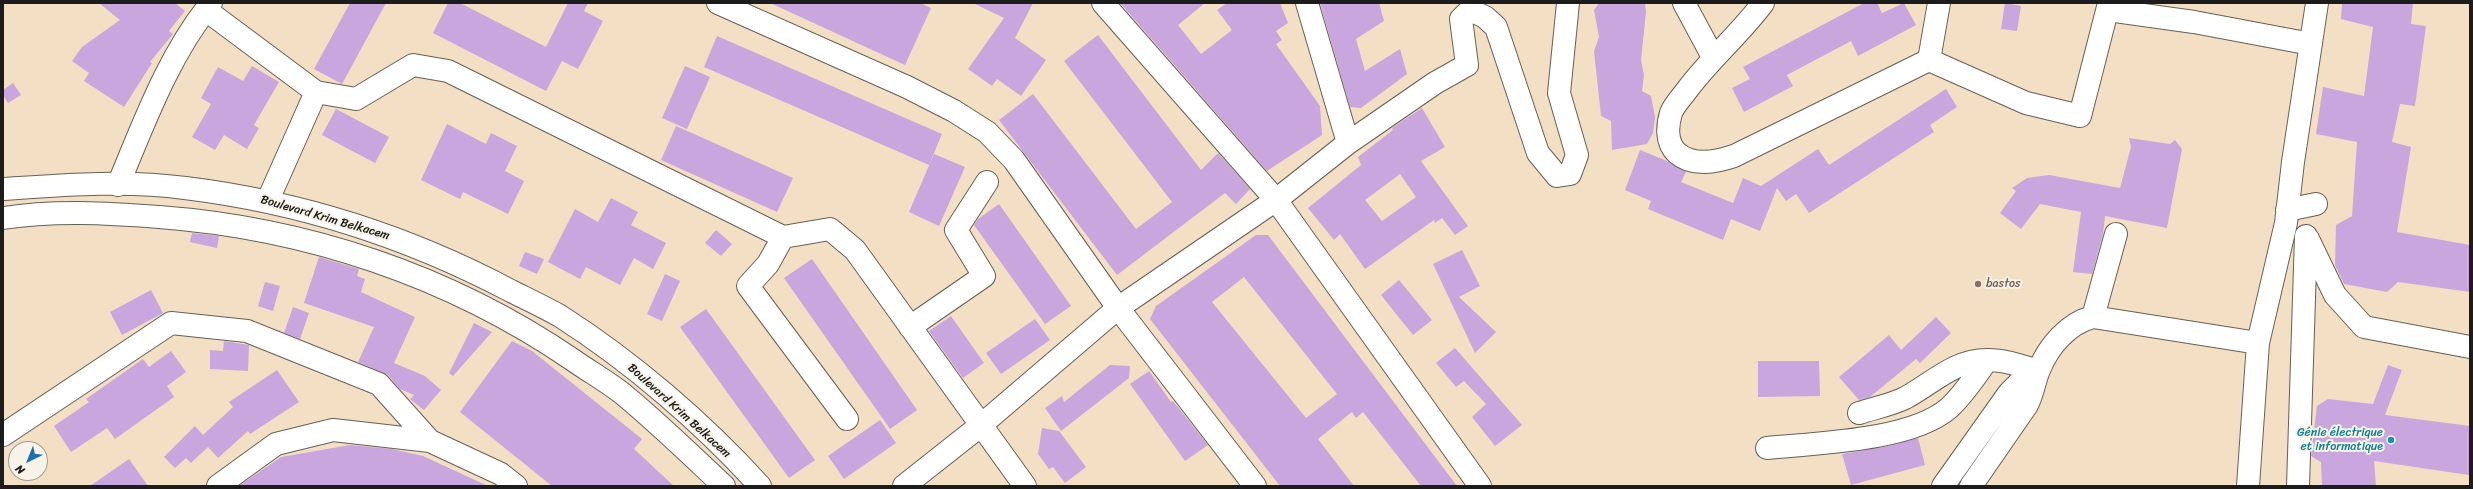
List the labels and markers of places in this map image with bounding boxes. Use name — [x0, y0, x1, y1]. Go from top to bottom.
place label: bastos — [1986, 277, 2021, 291]
marker: bastos — [1973, 279, 1983, 289]
place label: Génie électrique et informatique — [2297, 426, 2383, 454]
marker: Génie électrique et informatique — [2386, 435, 2396, 445]

